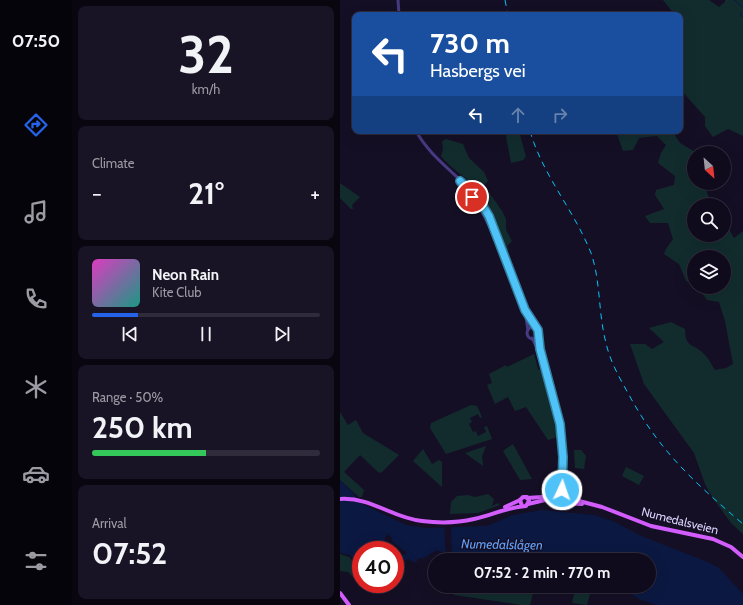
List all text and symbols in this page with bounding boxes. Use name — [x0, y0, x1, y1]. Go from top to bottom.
text: 32 — [178, 23, 234, 86]
text: 730 m — [430, 26, 510, 60]
icon: left — [364, 28, 416, 80]
text: 07:50 — [12, 30, 60, 52]
text: Hasbergs vei — [430, 60, 526, 82]
text: km/h — [192, 81, 220, 97]
icon: left — [465, 104, 487, 126]
icon: ahead — [507, 104, 529, 126]
icon: right — [549, 104, 571, 126]
icon: directions — [22, 111, 50, 139]
north arrow — [687, 146, 731, 190]
map controls — [687, 146, 731, 294]
text: Climate — [92, 155, 134, 171]
text: 21° — [188, 175, 224, 212]
text: − — [92, 180, 102, 207]
text: + — [310, 180, 320, 207]
pin — [455, 180, 489, 214]
icon: arrive — [461, 186, 483, 208]
icon: music — [22, 198, 50, 226]
button: search — [687, 198, 731, 242]
button: layers — [687, 250, 731, 294]
text: Neon Rain — [152, 266, 219, 284]
text: Kite Club — [152, 284, 201, 300]
icon: phone — [22, 285, 50, 313]
icon: previous — [119, 323, 141, 345]
icon: pause — [195, 323, 217, 345]
icon: next — [271, 323, 293, 345]
icon: climate — [22, 373, 50, 401]
text: Range · 50% — [92, 389, 163, 405]
text: 250 km — [92, 409, 193, 446]
icon: car — [22, 460, 50, 488]
position arrow — [541, 469, 583, 511]
street label: Numedalsveien — [640, 504, 720, 537]
text: Arrival — [92, 515, 127, 531]
text: 07:52 — [92, 535, 167, 572]
water label: Numedalslågen — [461, 535, 543, 553]
speed limit sign: 40 — [352, 541, 404, 593]
icon: filters — [22, 547, 50, 575]
text: 07:52 · 2 min · 770 m — [474, 564, 610, 582]

